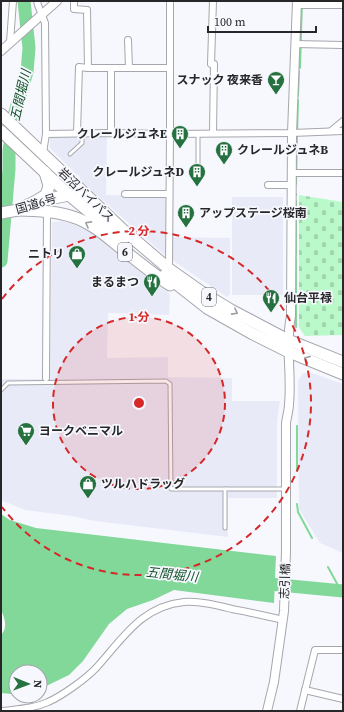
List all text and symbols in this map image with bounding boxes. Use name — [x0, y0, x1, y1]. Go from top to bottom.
scale bar — [208, 8, 316, 34]
text: 100 m — [214, 14, 246, 30]
water label: 五間堀川 — [6, 66, 35, 122]
bar icon: スナック 夜来香 — [266, 70, 286, 95]
place label: スナック 夜来香 — [176, 72, 263, 88]
building icon: クレールジュネE — [170, 124, 190, 149]
place label: クレールジュネE — [77, 126, 167, 142]
building icon: クレールジュネB — [214, 140, 234, 165]
place label: クレールジュネB — [237, 142, 328, 158]
building icon: クレールジュネD — [187, 162, 207, 187]
street label: 岩沼バイパス — [55, 164, 117, 226]
place label: クレールジュネD — [92, 164, 185, 180]
street label: 国道6号 — [14, 191, 58, 217]
building icon: アップステージ桜南 — [176, 203, 196, 228]
place label: アップステージ桜南 — [199, 205, 307, 221]
one-way arrow — [85, 221, 93, 229]
text: 2 分 — [128, 223, 150, 239]
road number: 6 — [118, 243, 132, 261]
shop icon: ニトリ — [67, 244, 87, 269]
place label: ニトリ — [28, 246, 64, 262]
restaurant icon: まるまつ — [142, 272, 162, 297]
place label: まるまつ — [91, 274, 139, 290]
road number: 4 — [202, 288, 216, 306]
restaurant icon: 仙台平禄 — [261, 288, 281, 313]
place label: 仙台平禄 — [284, 290, 332, 306]
one-way arrow — [230, 307, 238, 315]
text: 1 分 — [128, 309, 150, 325]
one-way arrow — [303, 356, 310, 364]
centre of rings — [132, 396, 146, 410]
supermarket icon: ヨークベニマル — [16, 421, 36, 446]
place label: ヨークベニマル — [39, 423, 123, 439]
shop icon: ツルハドラッグ — [78, 474, 98, 499]
place label: ツルハドラッグ — [101, 476, 185, 492]
water label: 五間堀川 — [145, 563, 201, 586]
street label: 志引橋 — [276, 563, 294, 599]
north arrow — [8, 664, 48, 704]
text: N — [30, 680, 45, 688]

